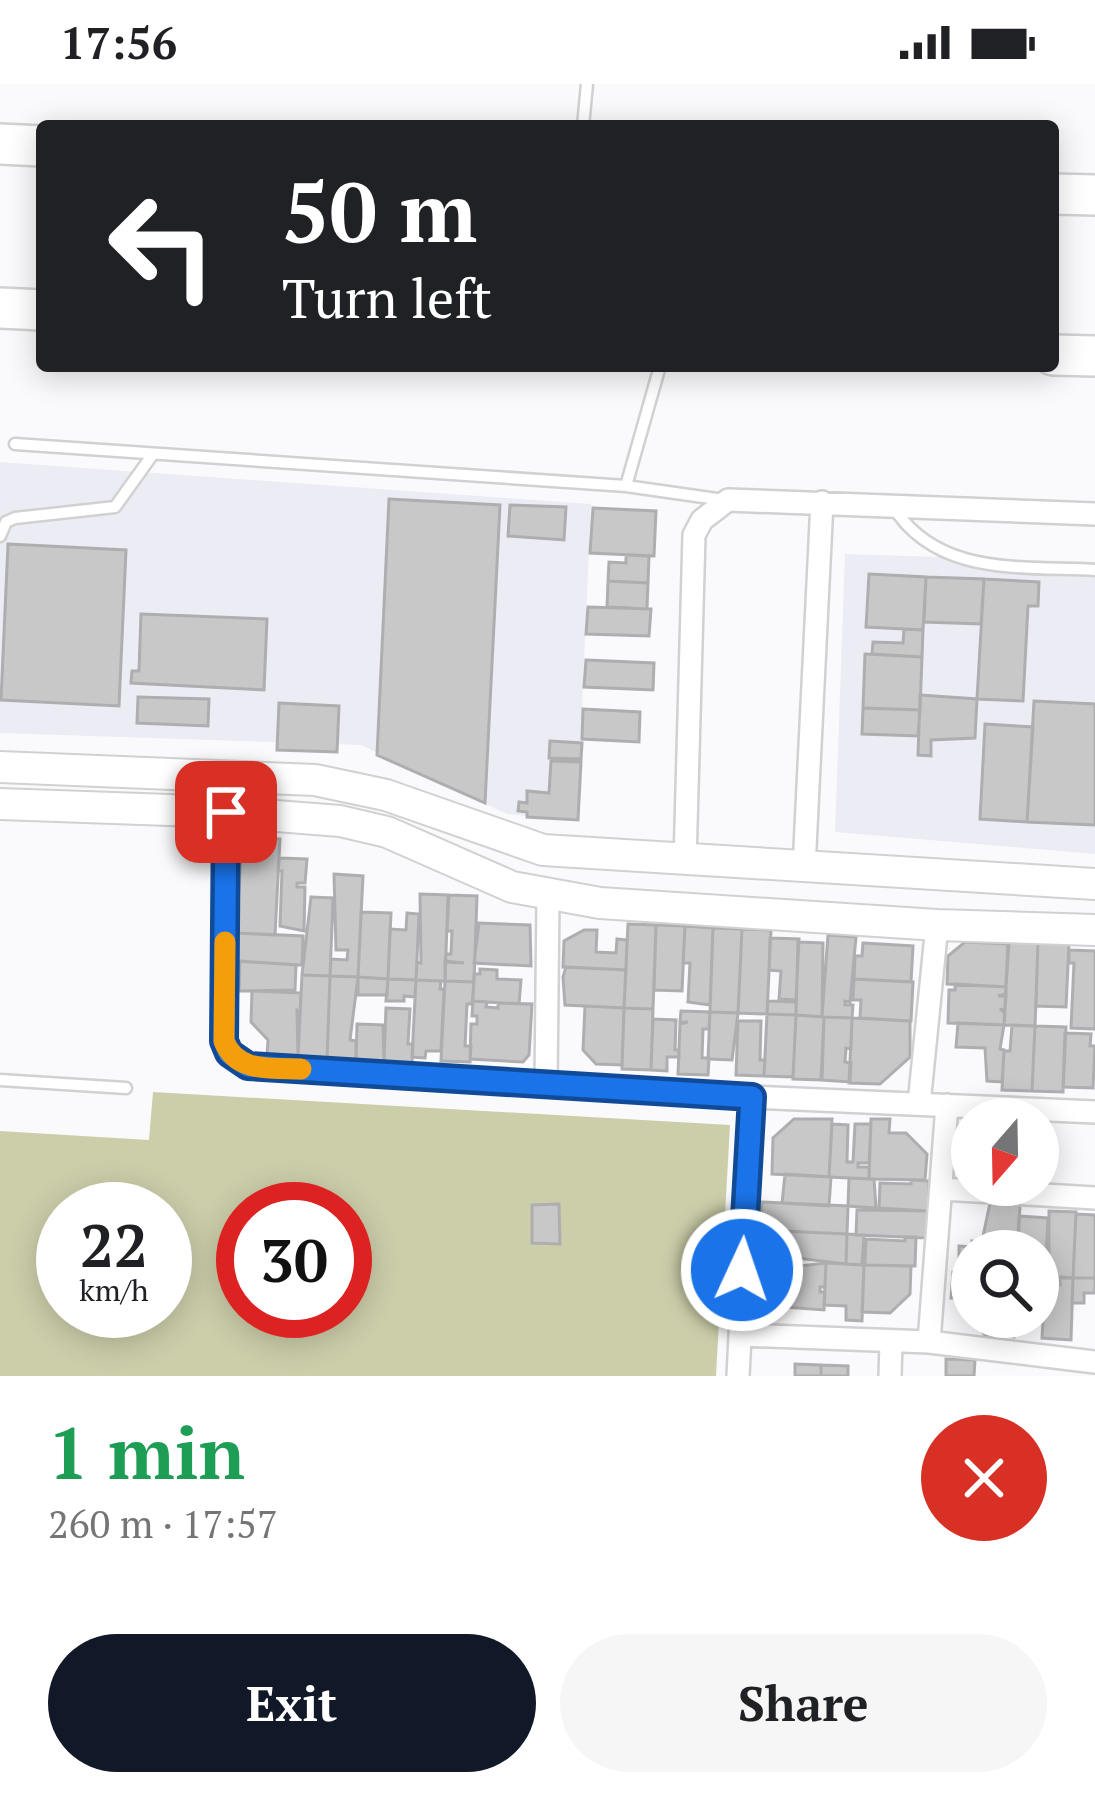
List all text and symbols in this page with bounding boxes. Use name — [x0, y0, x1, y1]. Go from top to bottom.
text: 17:56 — [60, 12, 177, 72]
text: 50 m — [282, 155, 477, 266]
icon: left — [84, 168, 240, 324]
text: Turn left — [282, 262, 492, 333]
pin — [175, 761, 277, 863]
icon: arrive — [193, 779, 259, 845]
north arrow — [951, 1098, 1059, 1206]
map controls — [951, 1098, 1059, 1338]
speed limit sign: 30 — [216, 1182, 372, 1338]
text: 22 — [80, 1205, 148, 1284]
position arrow — [679, 1207, 805, 1333]
button: search — [951, 1230, 1059, 1338]
text: km/h — [79, 1270, 149, 1310]
text: 1 min — [48, 1404, 245, 1500]
button: close — [921, 1415, 1047, 1541]
text: 260 m · 17:57 — [48, 1497, 278, 1549]
button: Exit — [48, 1634, 536, 1772]
button: Share — [560, 1634, 1047, 1772]

